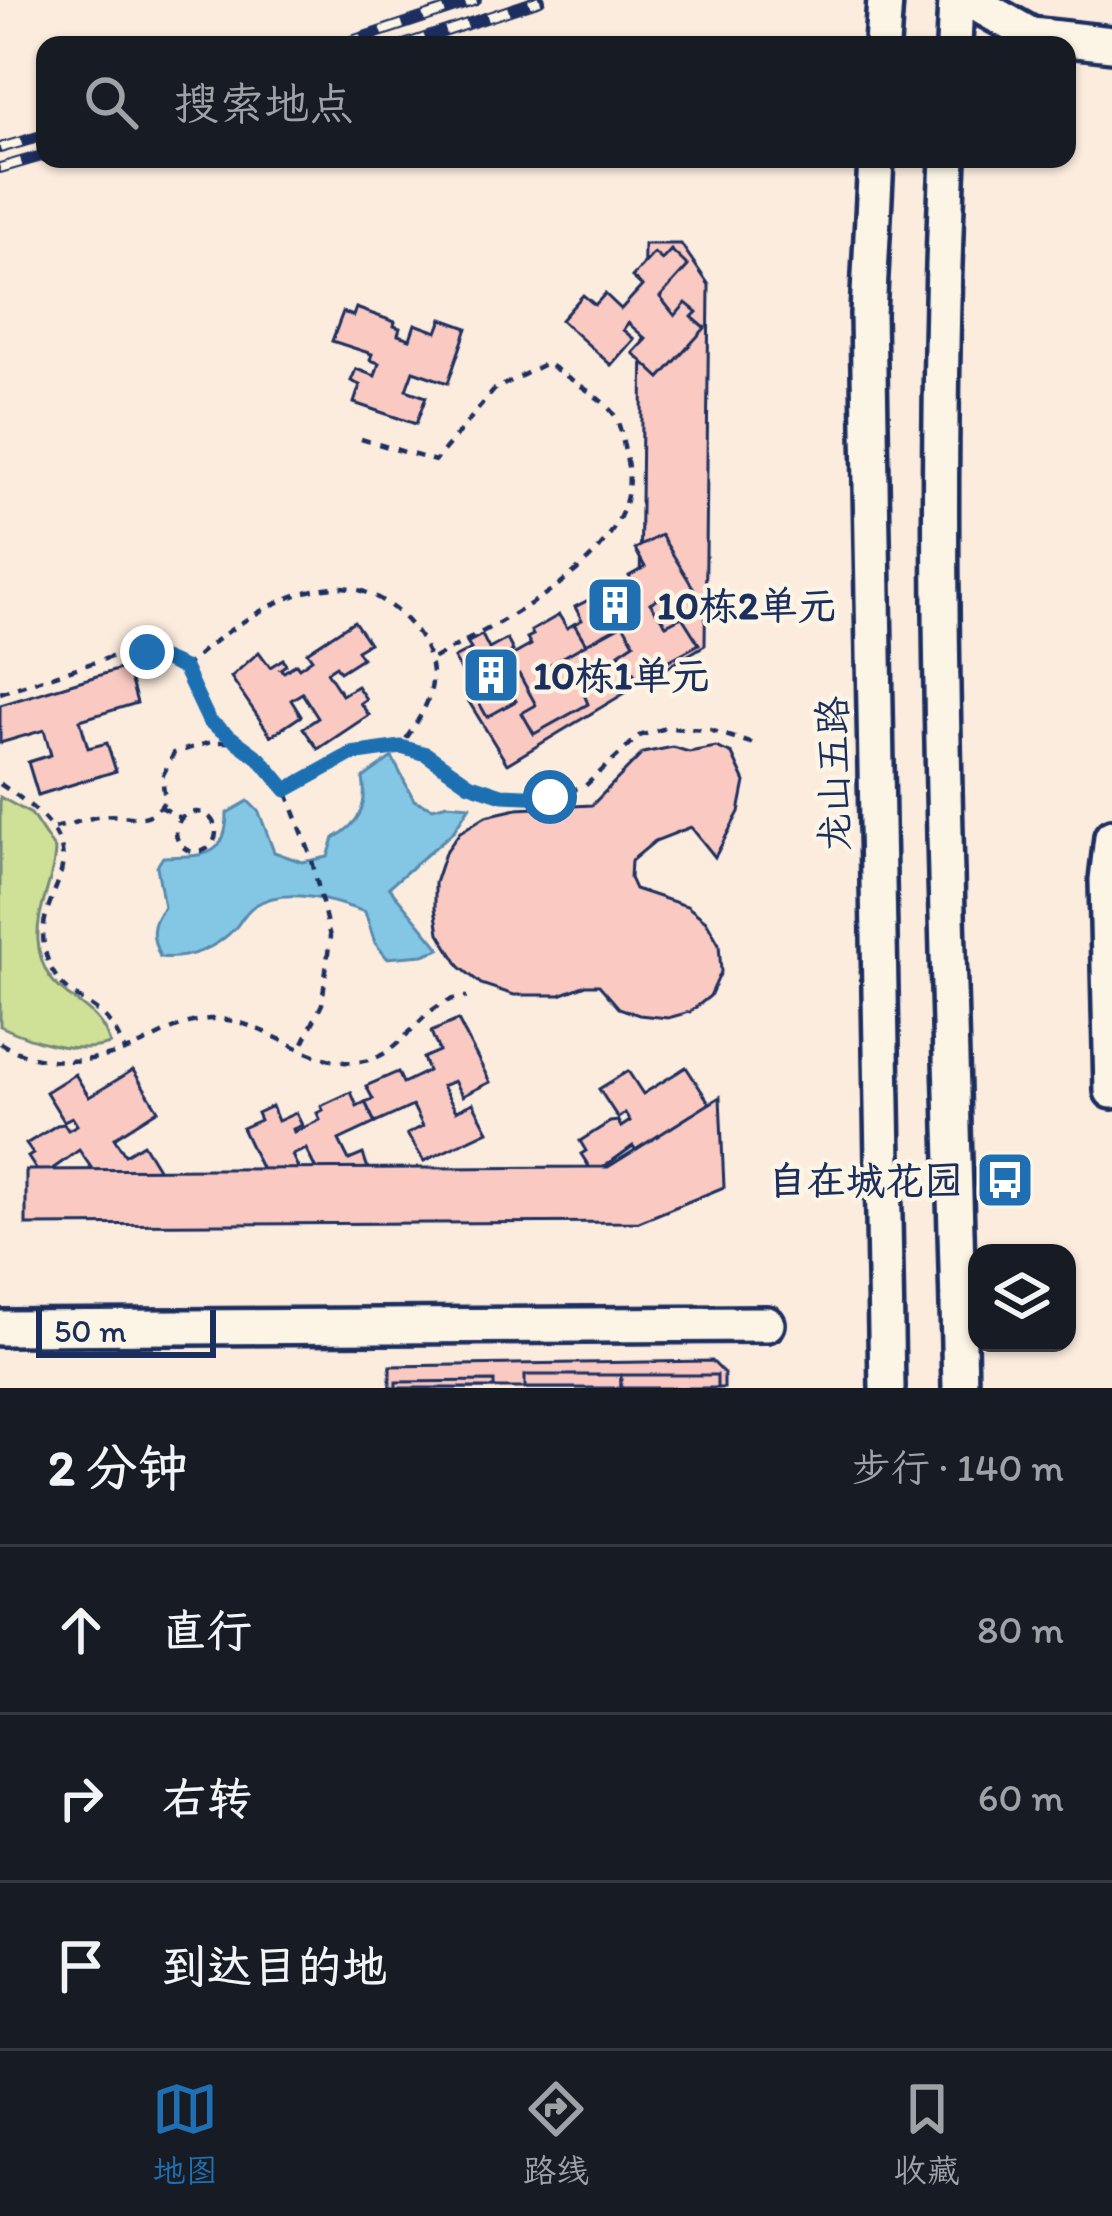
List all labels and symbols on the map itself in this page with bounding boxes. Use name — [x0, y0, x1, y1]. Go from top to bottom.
building icon: 10栋2单元 — [584, 574, 646, 636]
place label: 10栋2单元 — [657, 582, 837, 629]
route end — [120, 625, 174, 679]
building icon: 10栋1单元 — [460, 644, 522, 706]
place label: 10栋1单元 — [533, 652, 710, 699]
street label: 龙山五路 — [809, 696, 858, 852]
route start — [523, 770, 577, 824]
bus stop icon: 自在城花园 — [974, 1149, 1036, 1211]
place label: 自在城花园 — [768, 1157, 963, 1204]
scale bar — [36, 1304, 216, 1357]

